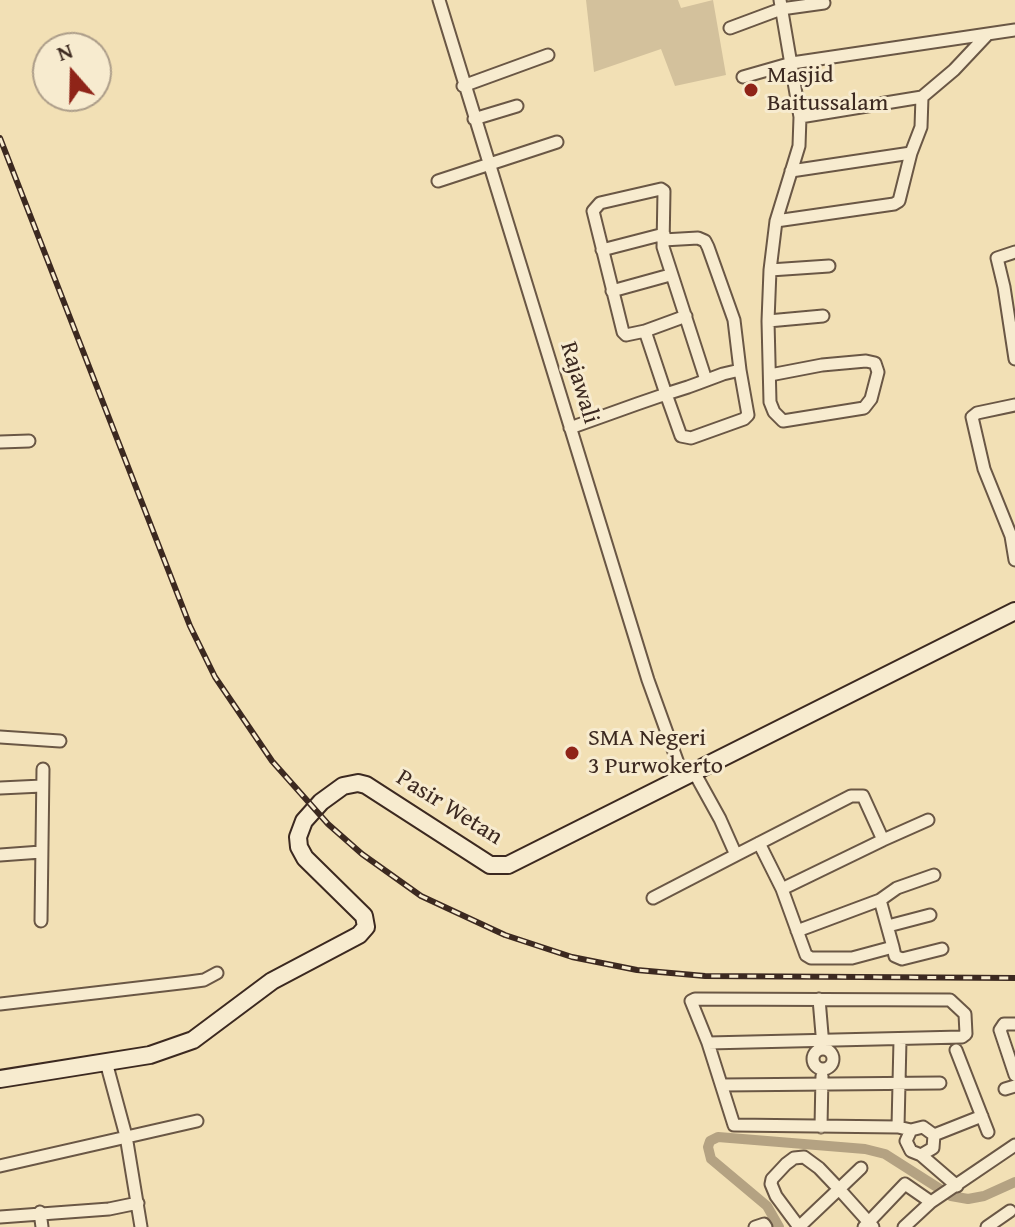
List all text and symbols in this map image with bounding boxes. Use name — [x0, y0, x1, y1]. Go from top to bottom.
north arrow — [32, 32, 112, 112]
text: N — [52, 34, 77, 69]
place label: Masjid Baitussalam — [767, 62, 888, 118]
marker: Masjid Baitussalam — [742, 81, 760, 99]
street label: Rajawali — [553, 339, 605, 427]
place label: SMA Negeri 3 Purwokerto — [588, 725, 723, 781]
marker: SMA Negeri 3 Purwokerto — [563, 744, 581, 762]
street label: Pasir Wetan — [391, 764, 507, 852]

